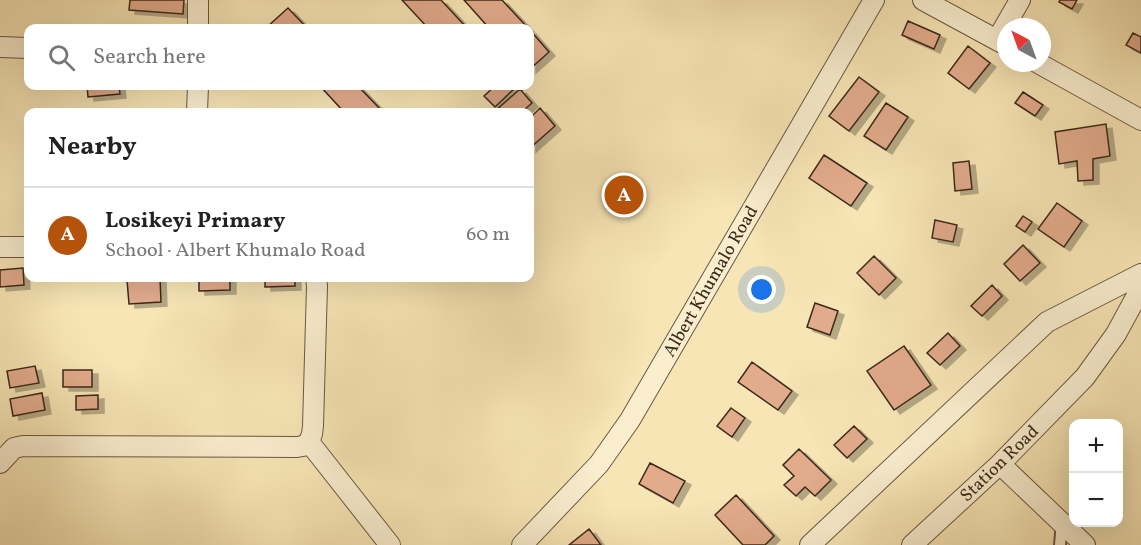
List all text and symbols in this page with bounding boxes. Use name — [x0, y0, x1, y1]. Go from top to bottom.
north arrow — [997, 18, 1051, 72]
search box — [24, 24, 534, 90]
icon: search — [45, 41, 78, 74]
text: Search here — [93, 42, 206, 73]
text: Nearby — [48, 129, 137, 165]
pin: A — [604, 172, 644, 218]
street label: Albert Khumalo Road — [658, 201, 765, 362]
text: Losikeyi Primary — [105, 206, 285, 237]
text: A — [60, 221, 75, 249]
text: 60 m — [466, 221, 510, 249]
text: School · Albert Khumalo Road — [105, 237, 365, 265]
your location — [747, 275, 776, 304]
map controls — [1069, 419, 1123, 527]
button: + — [1069, 419, 1123, 473]
street label: Station Road — [955, 420, 1045, 508]
button: − — [1069, 473, 1123, 527]

